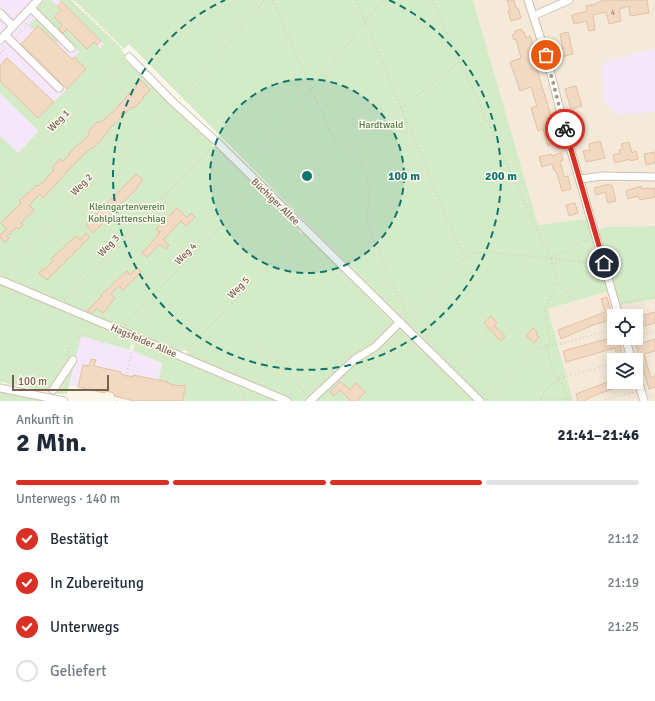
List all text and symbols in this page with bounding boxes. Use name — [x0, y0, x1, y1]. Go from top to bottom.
house number: 4 — [611, 7, 616, 17]
pin — [529, 38, 563, 72]
icon: bag — [535, 44, 557, 66]
street label: Weg 1 — [45, 107, 72, 134]
courier — [545, 109, 585, 149]
icon: bike — [554, 118, 576, 140]
park label: Hardtwald — [359, 119, 403, 131]
centre of rings — [300, 169, 314, 183]
text: 100 m — [388, 169, 420, 184]
text: 200 m — [485, 169, 517, 184]
street label: Weg 2 — [68, 171, 95, 198]
street label: Büchiger Allee — [249, 176, 302, 228]
park label: Kleingartenverein Kohlplattenschlag — [88, 201, 166, 225]
street label: Weg 3 — [95, 232, 122, 259]
street label: Weg 4 — [172, 240, 199, 267]
pin — [587, 246, 621, 280]
icon: home — [593, 252, 615, 274]
street label: Weg 5 — [225, 274, 252, 301]
map controls — [607, 309, 643, 389]
button: locate — [607, 309, 643, 345]
street label: Hagsfelder Allee — [109, 322, 178, 360]
button: layers — [607, 353, 643, 389]
scale bar — [12, 373, 109, 392]
text: 100 m — [18, 375, 47, 388]
text: Ankunft in — [16, 412, 74, 428]
text: 21:41–21:46 — [558, 426, 639, 444]
text: 2 Min. — [16, 427, 87, 459]
text: Unterwegs · 140 m — [16, 491, 120, 507]
icon: check — [16, 528, 38, 550]
text: Bestätigt — [50, 530, 108, 548]
text: 21:12 — [607, 531, 639, 547]
icon: check — [16, 572, 38, 594]
text: In Zubereitung — [50, 574, 144, 592]
text: 21:19 — [607, 575, 639, 591]
icon: check — [16, 616, 38, 638]
text: Unterwegs — [50, 618, 119, 636]
text: 21:25 — [607, 619, 639, 635]
text: Geliefert — [50, 662, 107, 680]

